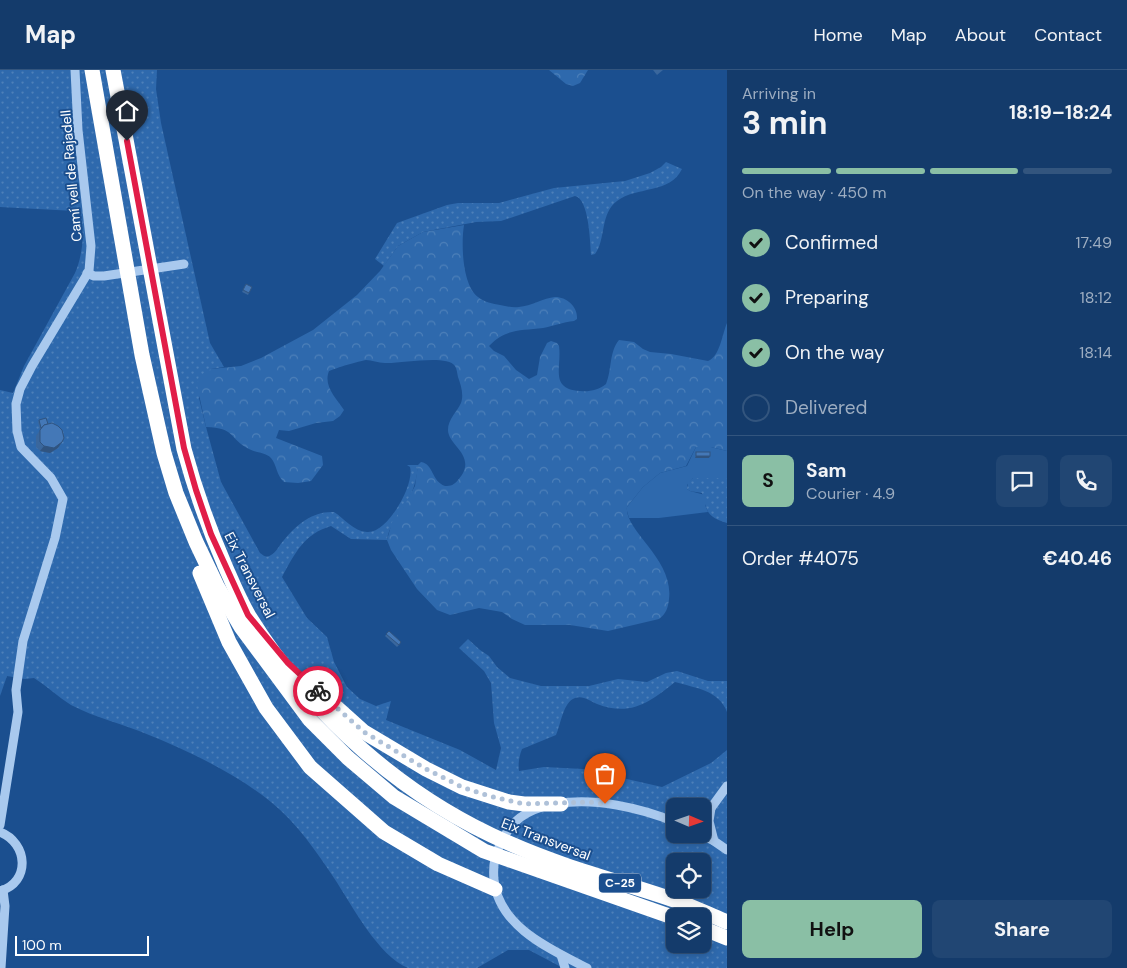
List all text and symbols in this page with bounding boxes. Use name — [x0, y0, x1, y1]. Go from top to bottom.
text: Map — [25, 19, 76, 50]
text: Home — [813, 23, 863, 47]
text: Map — [891, 23, 927, 47]
text: About — [955, 23, 1006, 47]
text: Contact — [1034, 23, 1102, 47]
text: Arriving in — [742, 83, 816, 104]
pin — [106, 90, 148, 141]
icon: home — [113, 97, 141, 125]
text: 18:19–18:24 — [1009, 100, 1112, 125]
text: 3 min — [742, 102, 827, 144]
street label: Camí vell de Rajadell — [56, 109, 86, 243]
text: On the way · 450 m — [742, 182, 887, 203]
icon: check — [742, 229, 770, 257]
text: Confirmed — [785, 230, 878, 255]
text: 17:49 — [1075, 232, 1112, 253]
icon: check — [742, 284, 770, 312]
text: Preparing — [785, 285, 869, 310]
text: 18:12 — [1080, 287, 1112, 308]
icon: check — [742, 339, 770, 367]
text: On the way — [785, 340, 885, 365]
text: 18:14 — [1079, 342, 1112, 363]
text: Delivered — [785, 395, 867, 420]
button: chat — [996, 455, 1048, 507]
button: phone — [1060, 455, 1112, 507]
text: Sam — [806, 458, 847, 483]
text: S — [762, 468, 774, 493]
text: Courier · 4.9 — [806, 483, 895, 504]
street label: Eix Transversal — [221, 529, 279, 621]
text: Order #4075 — [742, 546, 859, 571]
text: €40.46 — [1043, 546, 1112, 571]
courier — [293, 666, 343, 716]
icon: bike — [304, 677, 332, 705]
pin — [584, 753, 626, 804]
icon: bag — [591, 760, 619, 788]
north arrow — [666, 798, 711, 842]
map controls — [666, 798, 711, 953]
street label: Eix Transversal — [499, 814, 593, 864]
button: locate — [666, 853, 711, 898]
road number: C-25 — [599, 874, 641, 892]
button: Help — [742, 900, 922, 958]
button: Share — [932, 900, 1112, 958]
button: layers — [666, 908, 711, 953]
scale bar — [15, 933, 149, 956]
text: 100 m — [22, 936, 62, 954]

